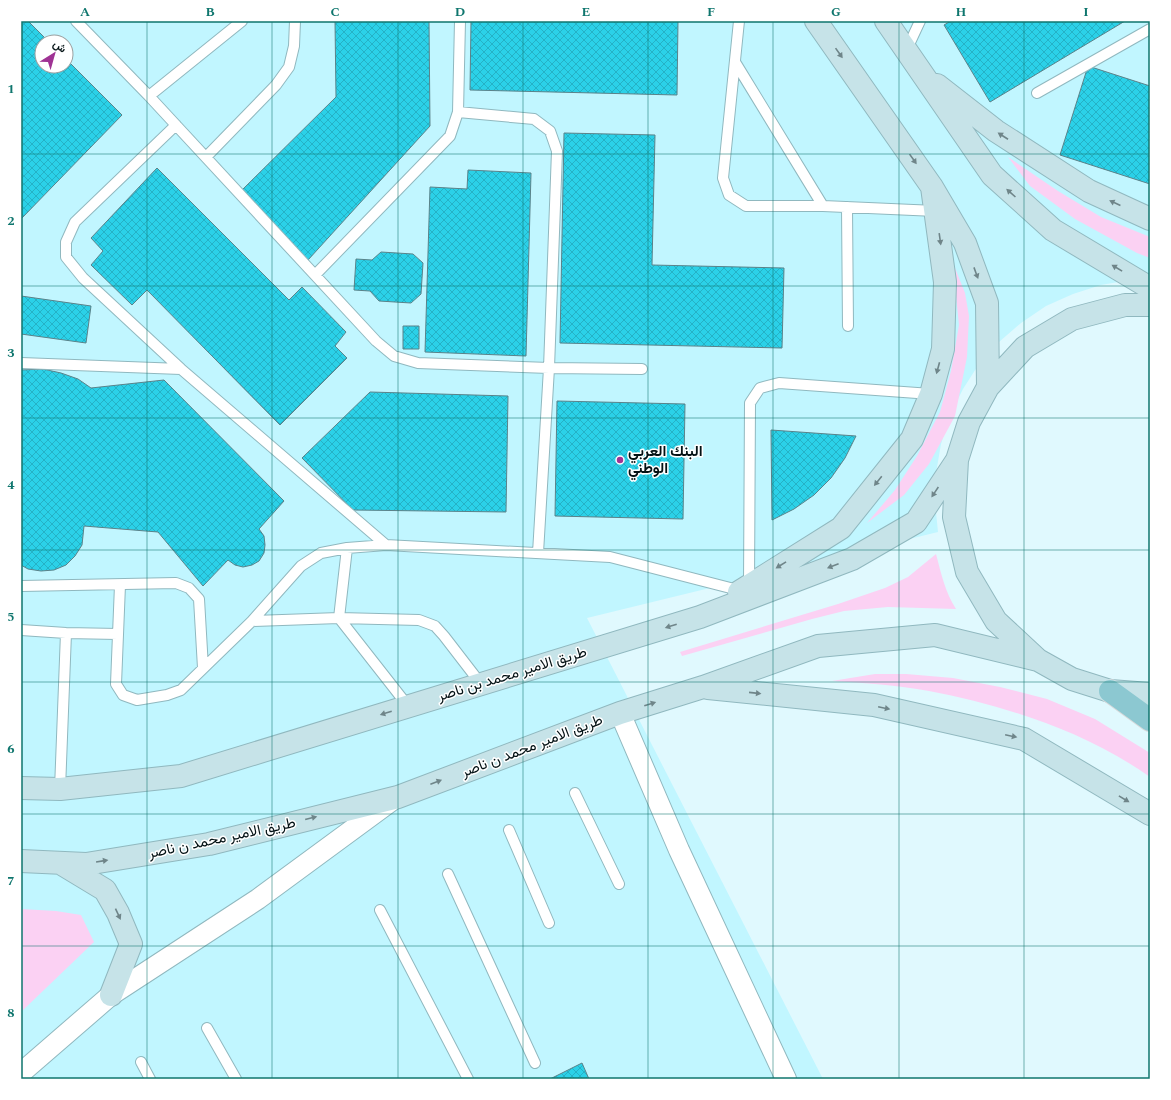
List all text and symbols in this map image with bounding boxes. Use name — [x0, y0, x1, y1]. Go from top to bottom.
text: A — [80, 2, 90, 22]
text: B — [205, 2, 215, 22]
text: C — [330, 2, 340, 22]
text: D — [455, 2, 465, 22]
text: E — [582, 2, 591, 22]
text: F — [707, 2, 715, 22]
text: G — [831, 2, 841, 22]
text: H — [956, 2, 967, 22]
text: I — [1083, 2, 1089, 22]
north arrow — [34, 34, 74, 74]
text: ش — [49, 36, 70, 57]
one-way arrow — [835, 48, 843, 58]
text: 1 — [7, 79, 15, 99]
one-way arrow — [998, 132, 1008, 140]
one-way arrow — [909, 154, 917, 165]
one-way arrow — [1006, 188, 1017, 197]
one-way arrow — [1109, 200, 1120, 206]
text: 2 — [7, 211, 15, 231]
one-way arrow — [937, 233, 943, 245]
one-way arrow — [1111, 265, 1123, 272]
one-way arrow — [973, 267, 979, 279]
text: 3 — [7, 343, 15, 363]
one-way arrow — [935, 362, 941, 374]
place label: البنك العربي الوطني — [628, 440, 703, 481]
marker: البنك العربي الوطني — [615, 455, 625, 465]
text: 4 — [7, 475, 15, 495]
one-way arrow — [874, 476, 882, 487]
one-way arrow — [932, 487, 939, 498]
one-way arrow — [775, 562, 787, 569]
one-way arrow — [826, 564, 838, 570]
text: 5 — [7, 607, 15, 627]
one-way arrow — [665, 623, 677, 629]
street label: طريق الامير محمد بن ناصر — [434, 640, 590, 708]
one-way arrow — [749, 690, 761, 696]
one-way arrow — [644, 701, 656, 707]
one-way arrow — [878, 705, 891, 711]
street label: طريق الامير محمد ن ناصر — [457, 708, 606, 784]
one-way arrow — [380, 710, 392, 716]
one-way arrow — [1005, 733, 1017, 739]
text: 6 — [7, 739, 15, 759]
one-way arrow — [430, 779, 442, 785]
one-way arrow — [1118, 795, 1130, 802]
street label: طريق الامير محمد ن ناصر — [145, 811, 298, 865]
one-way arrow — [305, 815, 317, 821]
one-way arrow — [96, 858, 108, 864]
text: 7 — [7, 871, 15, 891]
one-way arrow — [115, 908, 121, 920]
text: 8 — [7, 1003, 15, 1023]

